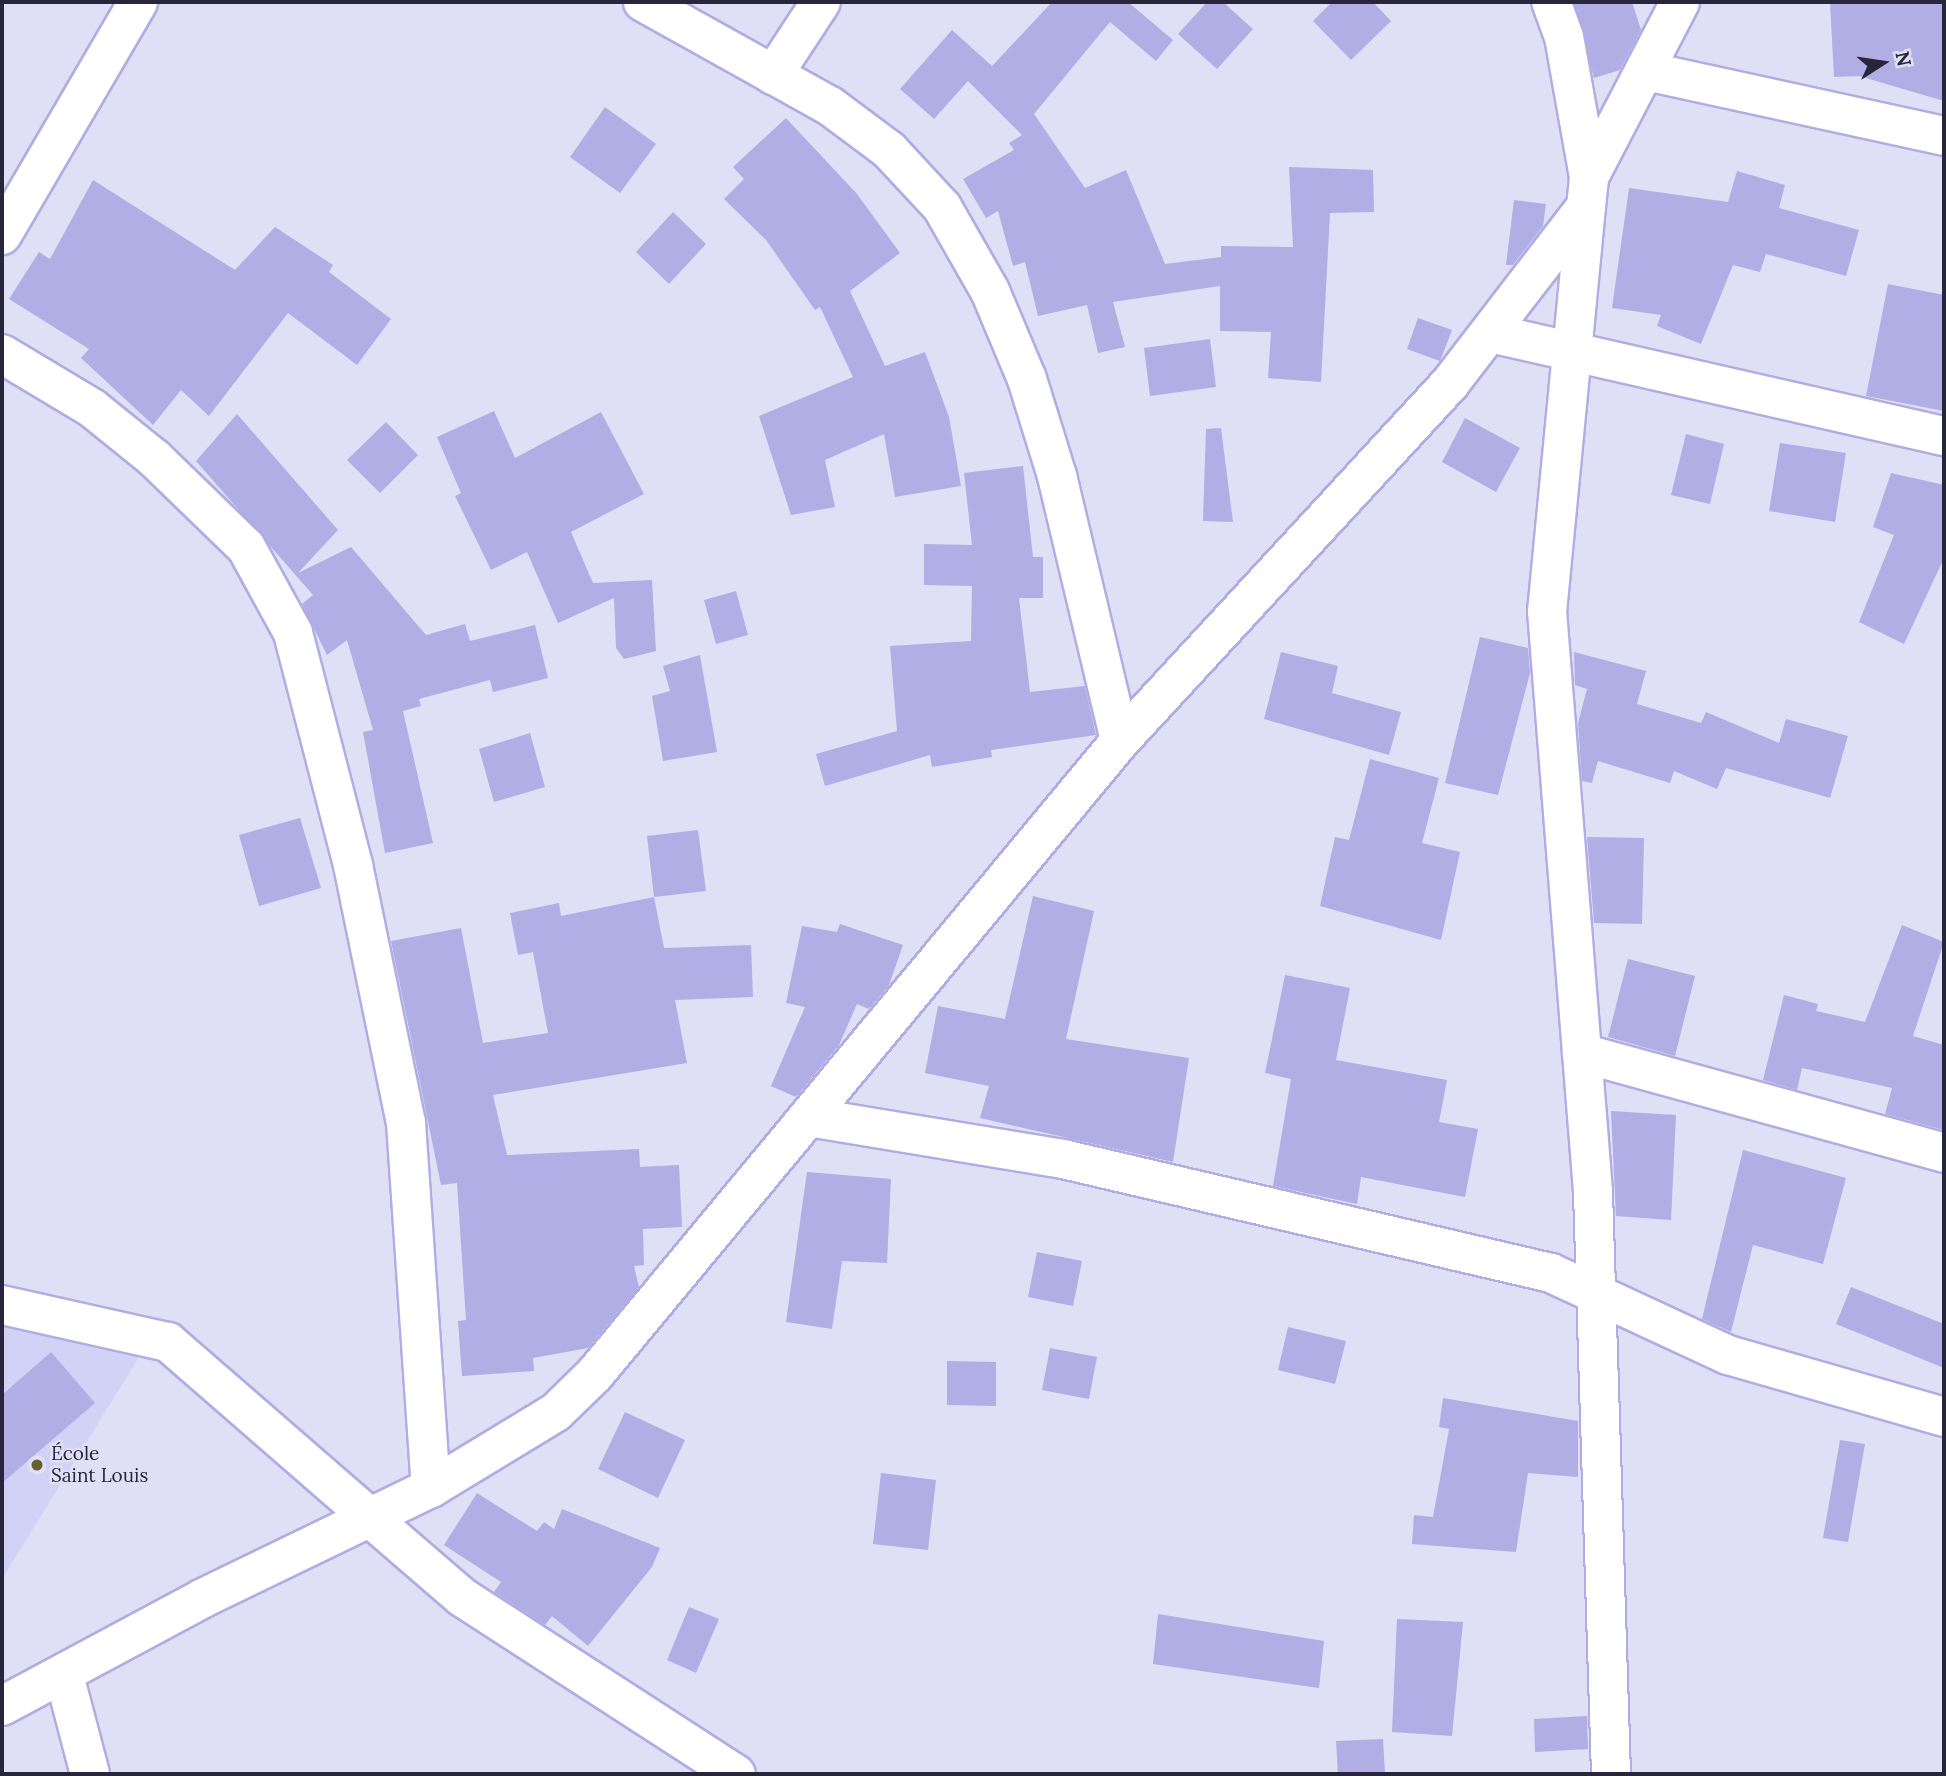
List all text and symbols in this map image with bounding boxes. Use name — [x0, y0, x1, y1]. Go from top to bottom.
north arrow — [1848, 28, 1918, 98]
text: N — [1890, 49, 1917, 68]
place label: École Saint Louis — [51, 1443, 148, 1487]
marker: École Saint Louis — [29, 1457, 45, 1473]

